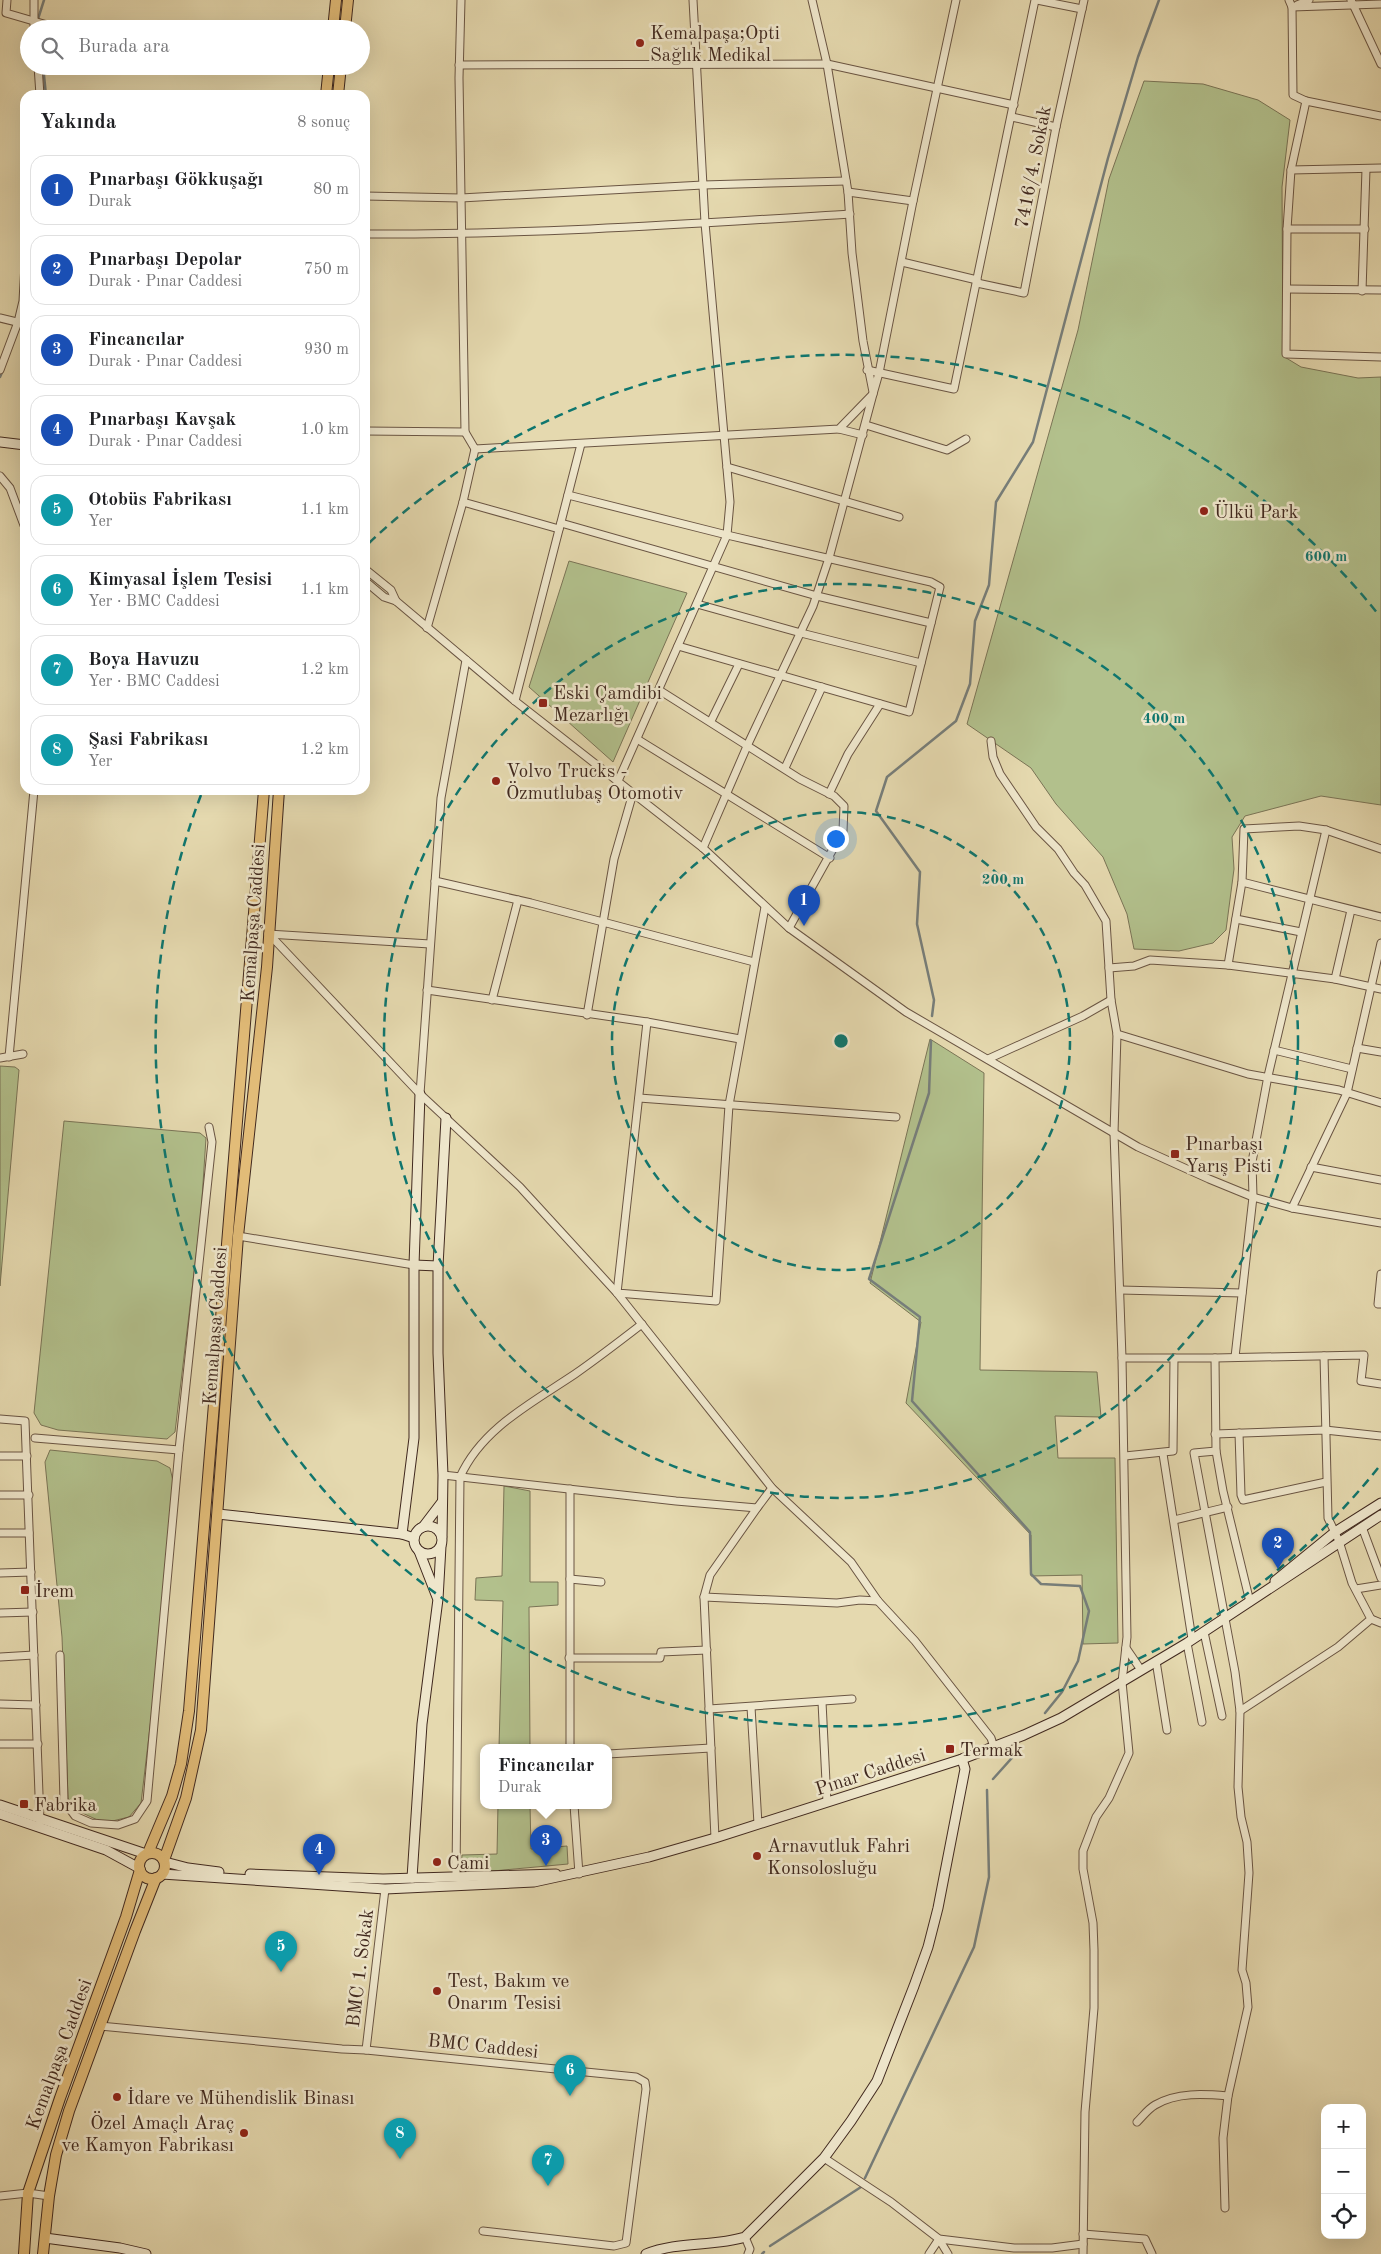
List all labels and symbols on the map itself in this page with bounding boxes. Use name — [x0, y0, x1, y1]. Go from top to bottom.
place label: Kemalpaşa;Opti Sağlık Medikal — [650, 25, 780, 66]
marker: Kemalpaşa;Opti Sağlık Medikal — [634, 37, 646, 49]
street label: 7416/4. Sokak — [1013, 104, 1056, 230]
place label: Ülkü Park — [1214, 500, 1299, 523]
marker: Ülkü Park — [1198, 505, 1210, 517]
text: 600 m — [1305, 550, 1347, 565]
place label: Eski Çamdibi Mezarlığı — [553, 685, 662, 726]
marker: Eski Çamdibi Mezarlığı — [537, 697, 549, 709]
text: 400 m — [1143, 712, 1185, 727]
place label: Volvo Trucks - Özmutlubaş Otomotiv — [506, 763, 683, 804]
marker: Volvo Trucks - Özmutlubaş Otomotiv — [490, 775, 502, 787]
your location — [823, 826, 849, 852]
street label: Kemalpaşa Caddesi — [239, 843, 270, 1003]
text: 200 m — [982, 873, 1024, 888]
pin: 1 — [788, 885, 820, 926]
centre of rings — [832, 1032, 850, 1050]
place label: Pınarbaşı Yarış Pisti — [1185, 1136, 1272, 1177]
marker: Pınarbaşı Yarış Pisti — [1169, 1148, 1181, 1160]
street label: Kemalpaşa Caddesi — [201, 1246, 232, 1406]
pin: 2 — [1262, 1528, 1294, 1569]
place label: İrem — [35, 1580, 74, 1602]
marker: İrem — [19, 1584, 31, 1596]
place label: Termak — [960, 1742, 1023, 1761]
marker: Termak — [944, 1743, 956, 1755]
street label: Pınar Caddesi — [813, 1747, 928, 1800]
place label: Fabrika — [34, 1797, 98, 1816]
marker: Fabrika — [18, 1798, 30, 1810]
pin: 3 — [530, 1825, 562, 1866]
pin: 4 — [303, 1834, 335, 1875]
place label: Arnavutluk Fahri Konsolosluğu — [767, 1838, 910, 1879]
marker: Arnavutluk Fahri Konsolosluğu — [751, 1850, 763, 1862]
place label: Cami — [447, 1855, 489, 1874]
marker: Cami — [431, 1856, 443, 1868]
street label: BMC 1. Sokak — [345, 1908, 378, 2029]
pin: 5 — [265, 1931, 297, 1972]
place label: Test, Bakım ve Onarım Tesisi — [447, 1973, 569, 2014]
street label: Kemalpaşa Caddesi — [24, 1977, 96, 2133]
marker: Test, Bakım ve Onarım Tesisi — [431, 1985, 443, 1997]
street label: BMC Caddesi — [426, 2032, 539, 2063]
pin: 6 — [554, 2055, 586, 2096]
place label: İdare ve Mühendislik Binası — [127, 2087, 354, 2109]
marker: İdare ve Mühendislik Binası — [111, 2091, 123, 2103]
place label: Özel Amaçlı Araç ve Kamyon Fabrikası — [61, 2111, 234, 2156]
pin: 8 — [384, 2118, 416, 2159]
marker: Özel Amaçlı Araç ve Kamyon Fabrikası — [238, 2127, 250, 2139]
pin: 7 — [532, 2145, 564, 2186]

